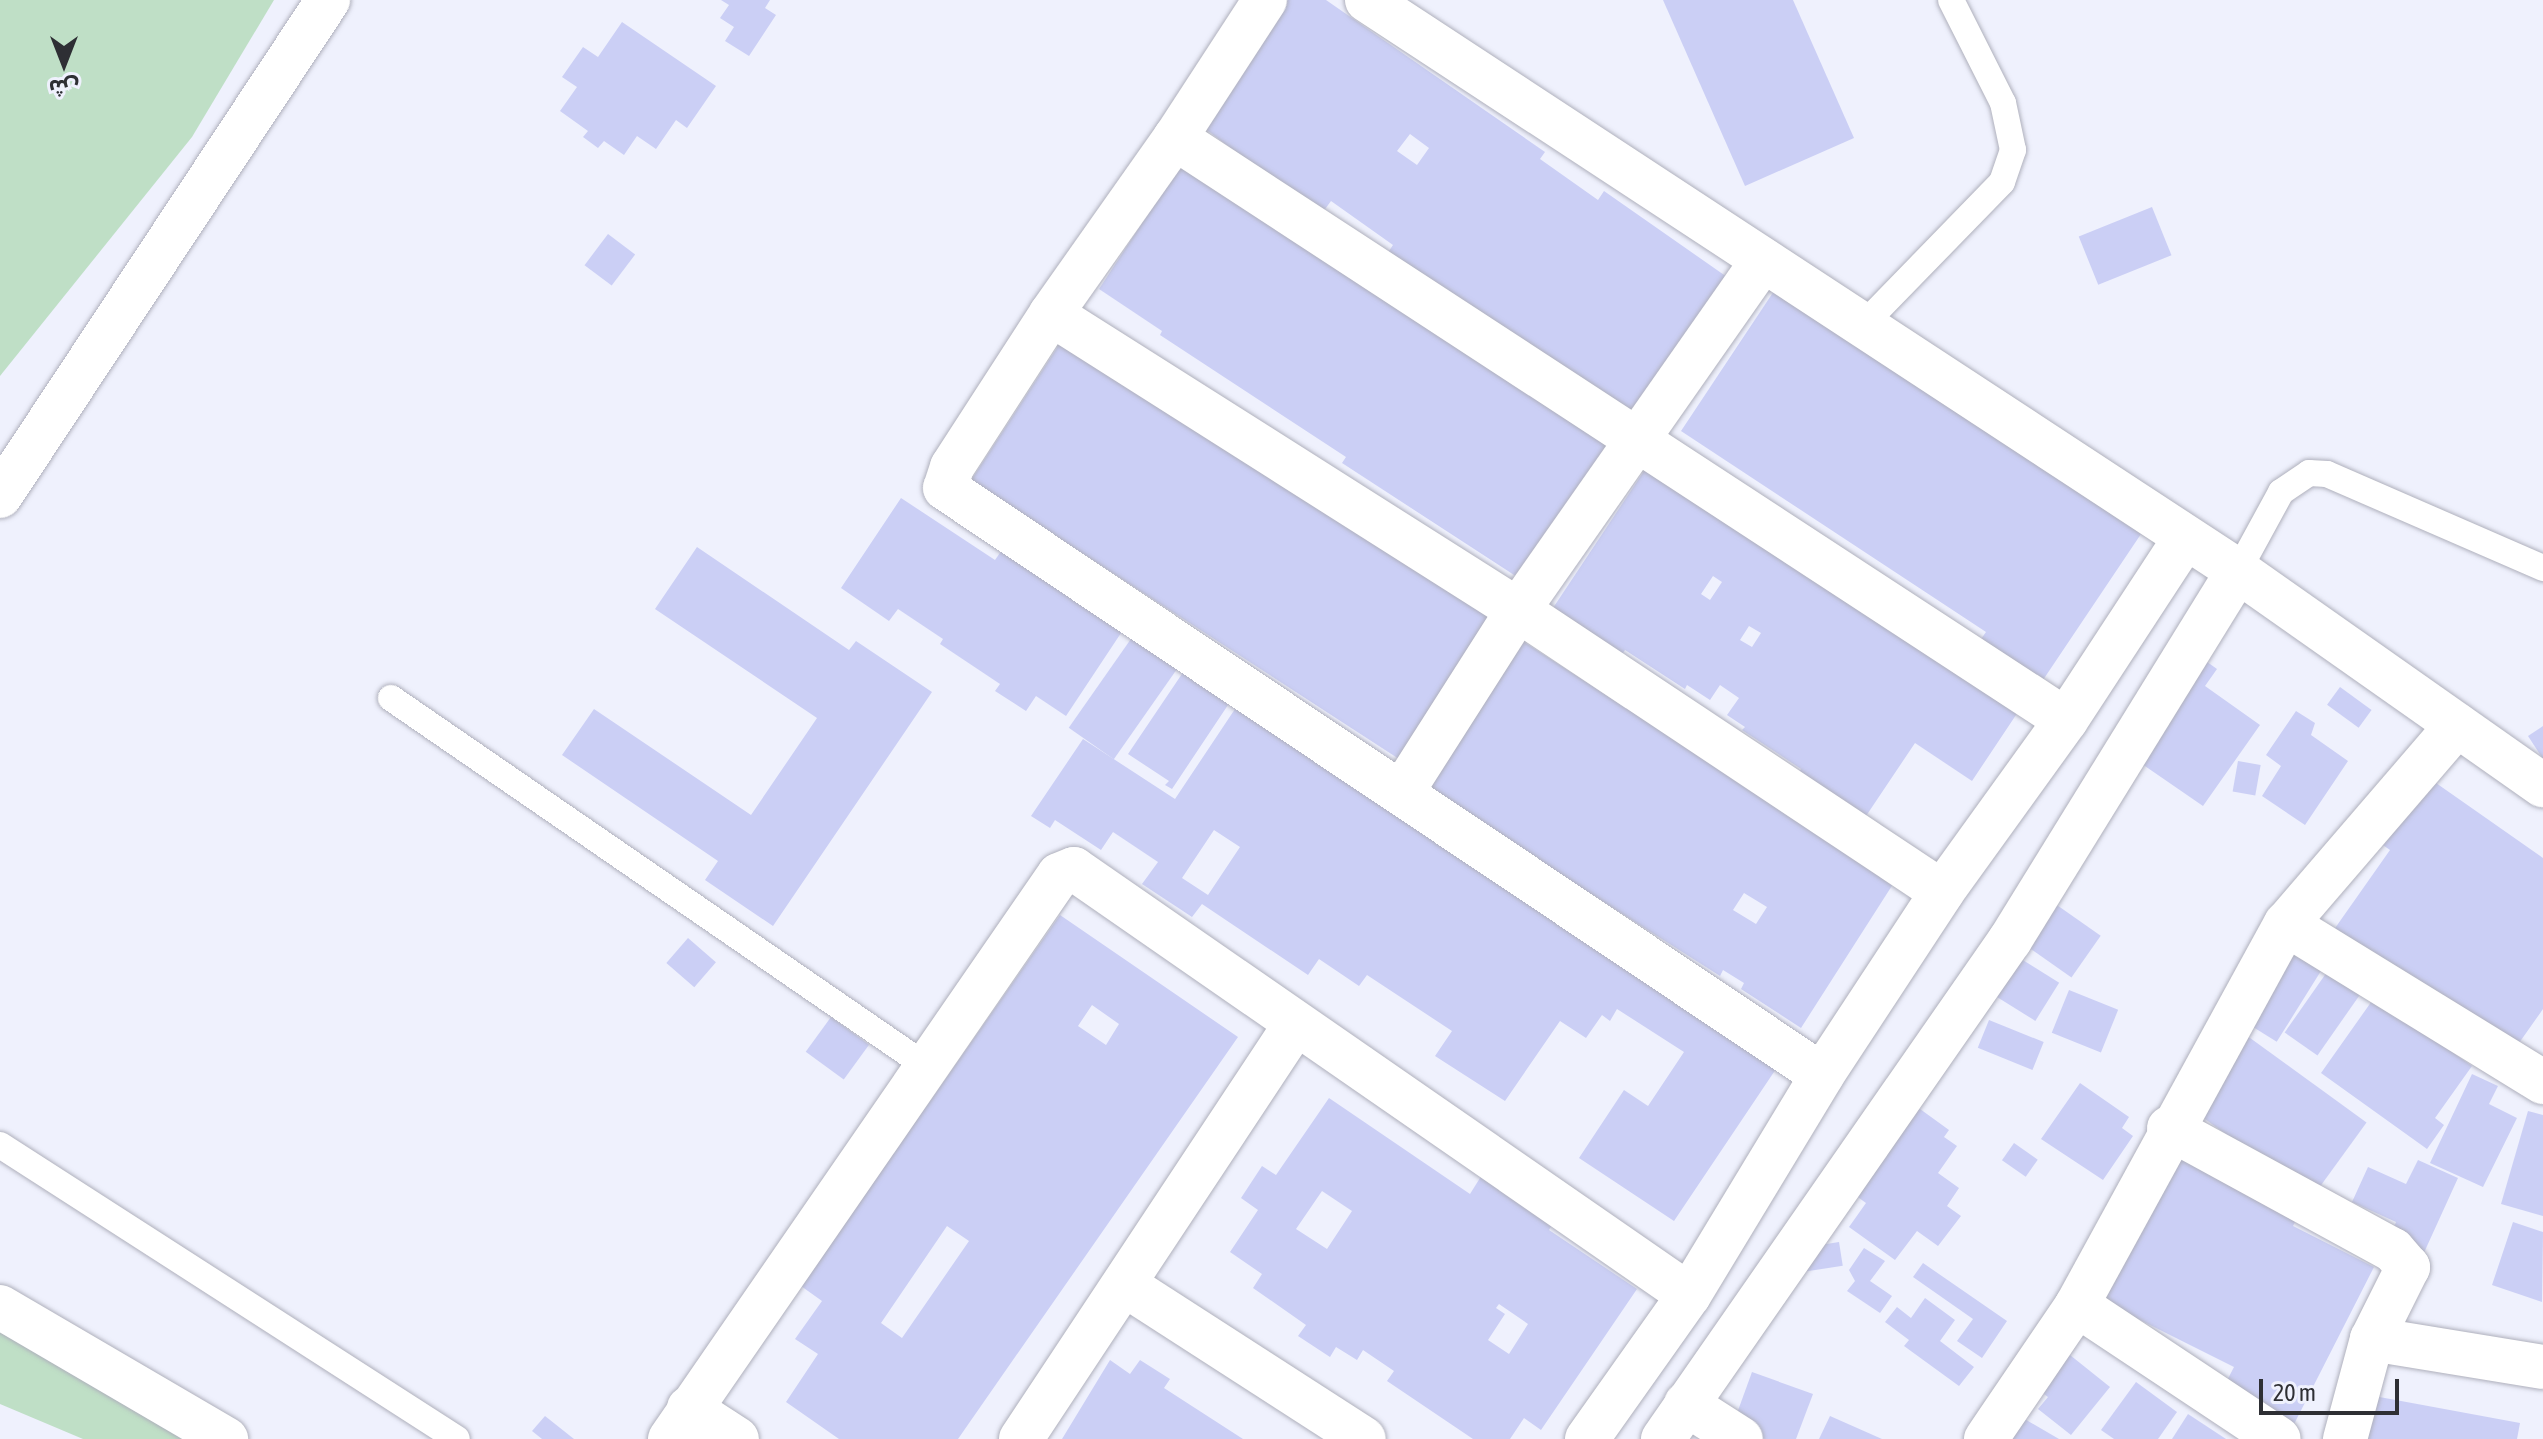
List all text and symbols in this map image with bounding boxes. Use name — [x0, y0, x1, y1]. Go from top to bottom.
north arrow — [24, 24, 104, 104]
text: ش — [49, 75, 79, 101]
scale bar — [2263, 1363, 2403, 1413]
text: 20 m — [2273, 1379, 2316, 1406]

